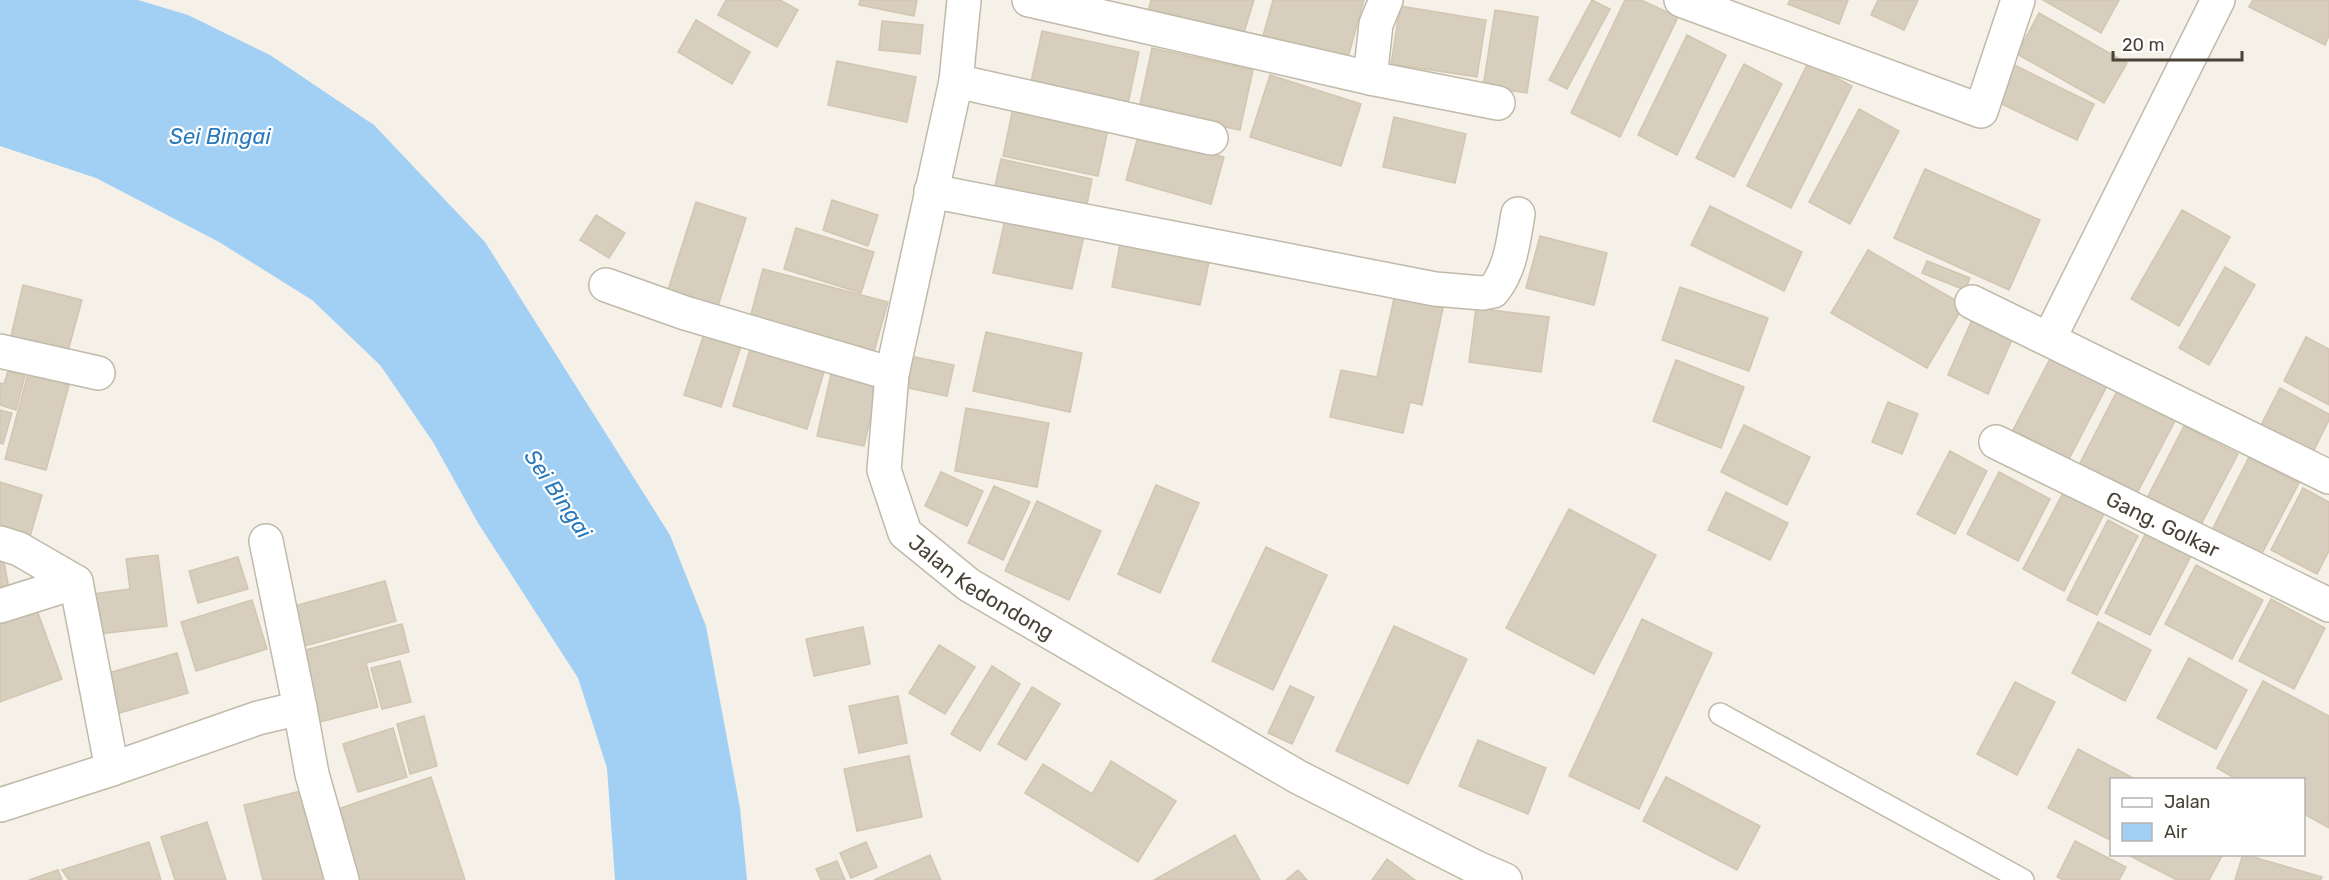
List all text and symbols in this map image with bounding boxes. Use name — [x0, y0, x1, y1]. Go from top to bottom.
scale bar — [2113, 24, 2242, 62]
text: 20 m — [2122, 34, 2164, 56]
water label: Sei Bingai — [169, 123, 271, 150]
water label: Sei Bingai — [518, 444, 598, 544]
street label: Gang. Golkar — [2102, 485, 2224, 562]
street label: Jalan Kedondong — [904, 529, 1059, 645]
legend — [2110, 778, 2305, 856]
text: Jalan — [2164, 791, 2211, 813]
text: Air — [2164, 821, 2187, 843]

